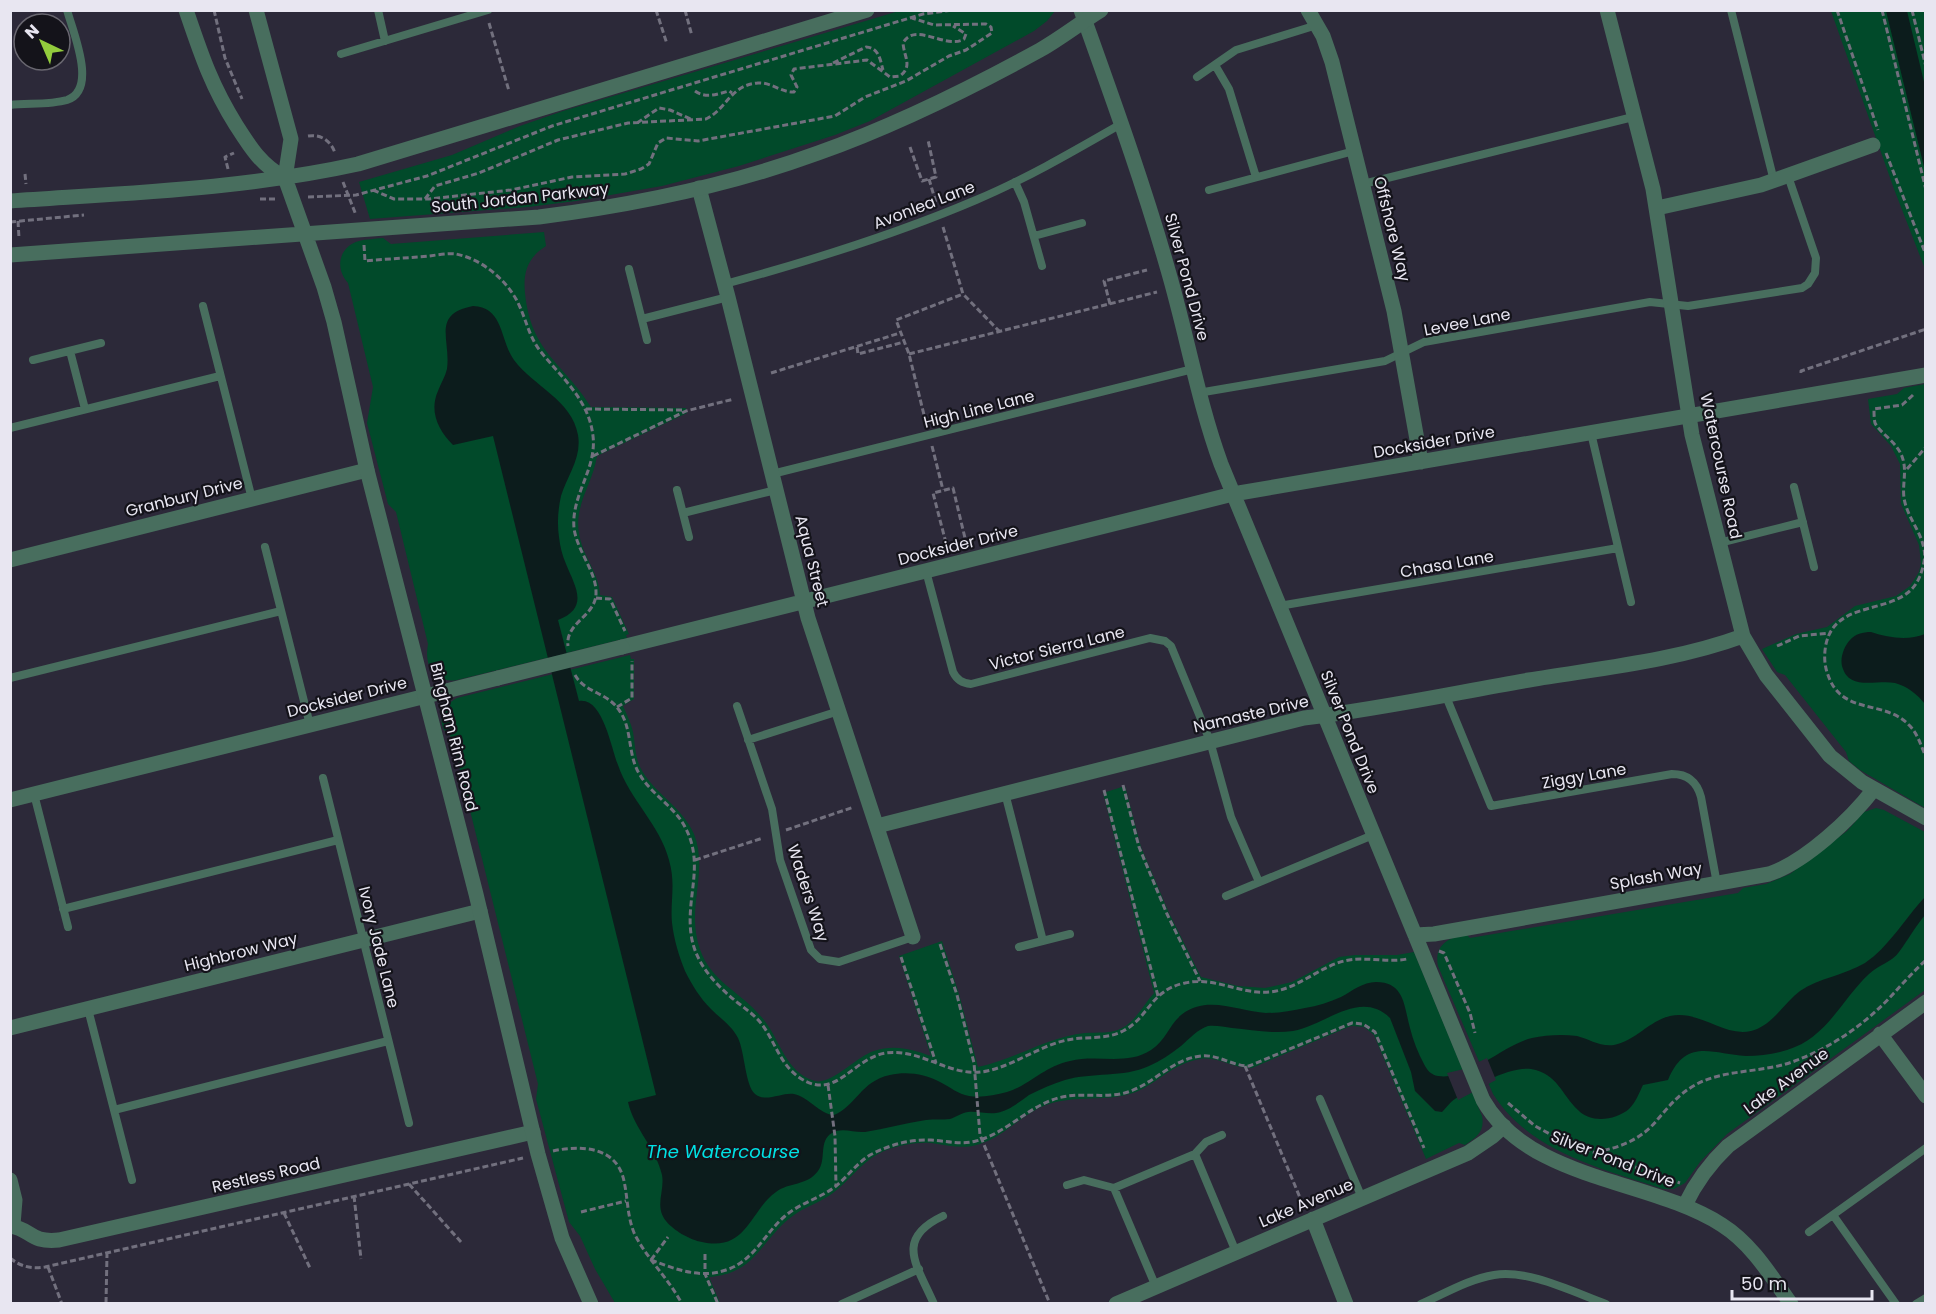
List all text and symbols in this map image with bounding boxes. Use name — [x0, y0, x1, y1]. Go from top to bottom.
north arrow — [12, 12, 72, 72]
text: N — [20, 19, 44, 44]
street label: Offshore Way — [1368, 174, 1416, 284]
street label: Avonlea Lane — [870, 175, 978, 235]
street label: South Jordan Parkway — [430, 177, 610, 219]
street label: Silver Pond Drive — [1159, 211, 1215, 343]
street label: Levee Lane — [1422, 302, 1512, 342]
street label: High Line Lane — [921, 384, 1037, 434]
street label: Watercourse Road — [1694, 391, 1748, 541]
street label: Docksider Drive — [1371, 420, 1497, 464]
street label: Granbury Drive — [123, 471, 245, 523]
street label: Aqua Street — [789, 513, 835, 609]
street label: Docksider Drive — [896, 519, 1020, 571]
street label: Chasa Lane — [1398, 544, 1496, 584]
street label: Victor Sierra Lane — [987, 620, 1127, 676]
street label: Bingham Rim Road — [424, 660, 484, 814]
street label: Silver Pond Drive — [1315, 667, 1385, 797]
street label: Docksider Drive — [285, 671, 409, 723]
street label: Namaste Drive — [1191, 690, 1311, 738]
street label: Ziggy Lane — [1540, 757, 1628, 795]
street label: Waders Way — [781, 841, 835, 945]
street label: Splash Way — [1608, 857, 1704, 895]
street label: Ivory Jade Lane — [353, 884, 405, 1010]
street label: Highbrow Way — [182, 927, 300, 977]
street label: Lake Avenue — [1739, 1042, 1833, 1120]
street label: Silver Pond Drive — [1548, 1125, 1678, 1193]
water label: The Watercourse — [646, 1139, 800, 1164]
street label: Restless Road — [210, 1151, 322, 1199]
street label: Lake Avenue — [1255, 1173, 1357, 1233]
scale bar — [1732, 1263, 1872, 1301]
text: 50 m — [1741, 1271, 1787, 1296]

